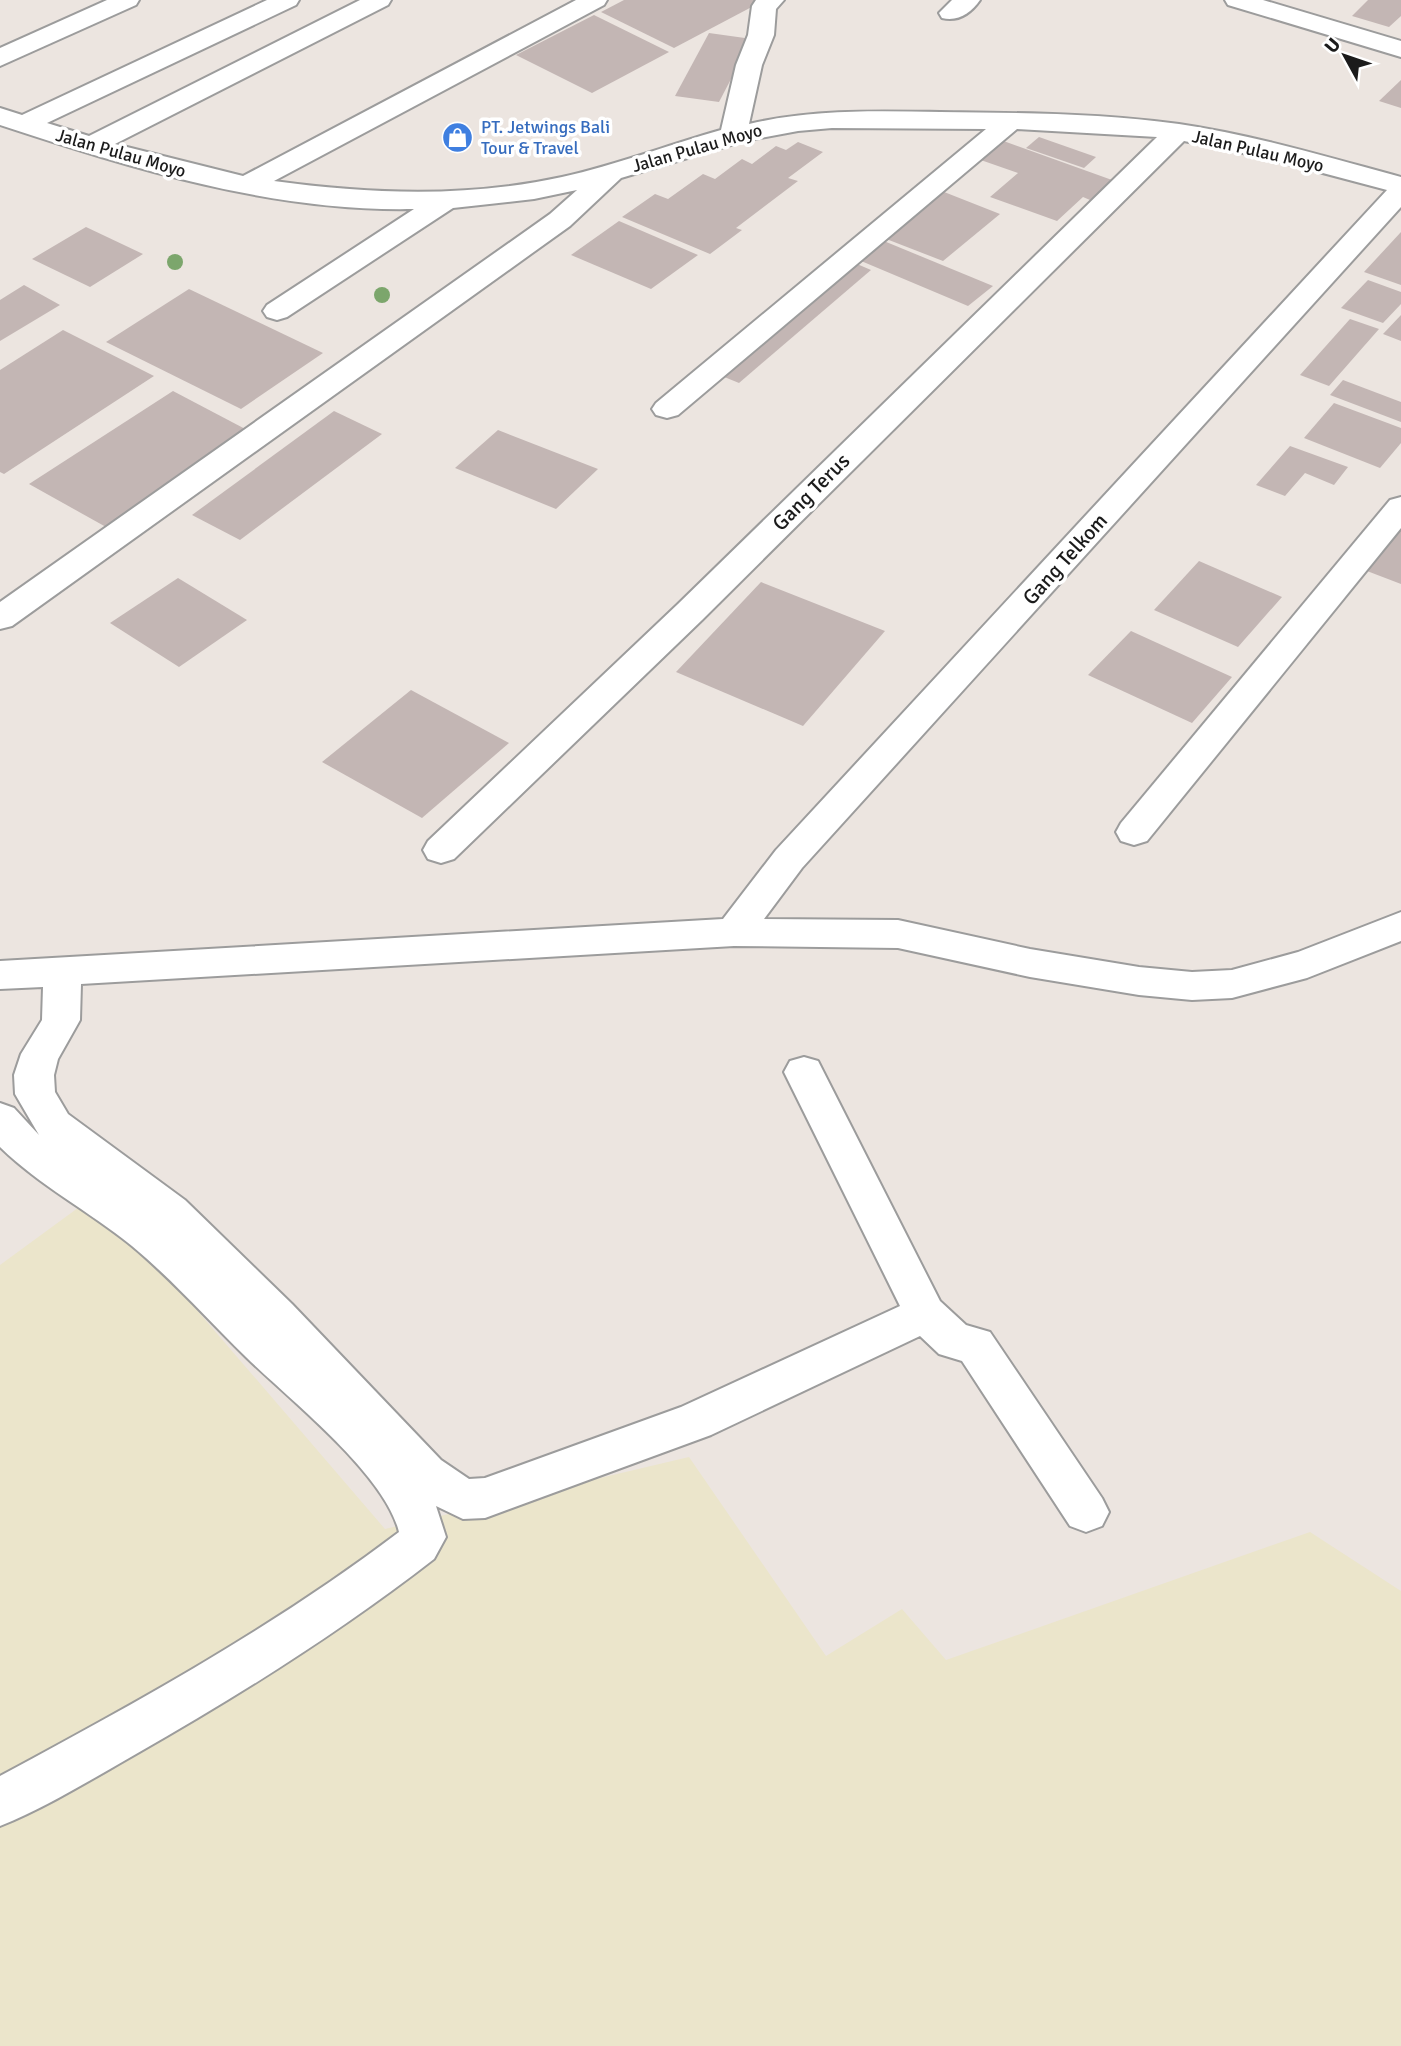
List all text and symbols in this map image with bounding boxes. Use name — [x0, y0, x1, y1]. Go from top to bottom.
north arrow — [1310, 21, 1380, 91]
text: U — [1319, 33, 1346, 58]
place label: PT. Jetwings Bali Tour & Travel — [481, 116, 610, 159]
street label: Jalan Pulau Moyo — [629, 119, 765, 177]
shop icon: PT. Jetwings Bali Tour & Travel — [441, 120, 475, 154]
street label: Jalan Pulau Moyo — [53, 124, 189, 182]
street label: Jalan Pulau Moyo — [1190, 125, 1326, 177]
street label: Gang Terus — [767, 448, 855, 536]
street label: Gang Telkom — [1017, 508, 1113, 610]

